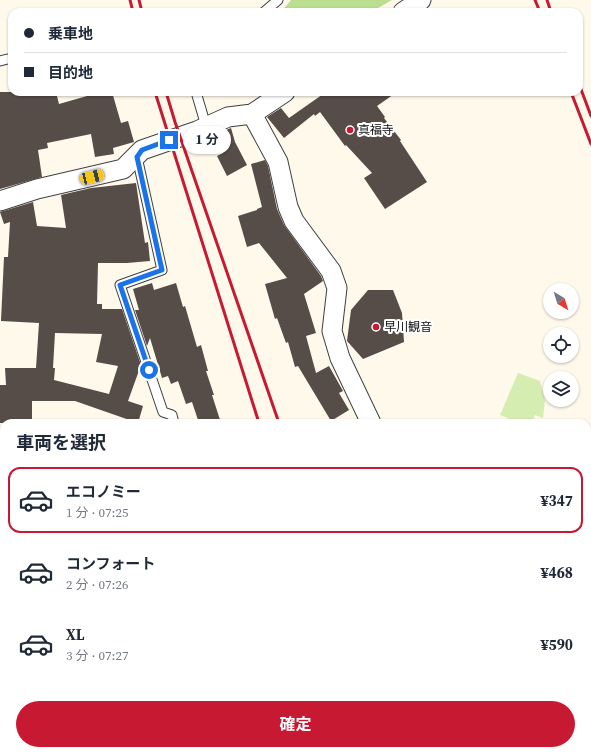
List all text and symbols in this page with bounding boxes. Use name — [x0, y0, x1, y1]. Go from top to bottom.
text: 乗車地 — [48, 23, 93, 44]
text: 目的地 — [48, 62, 93, 83]
place label: 真福寺 — [358, 122, 394, 138]
marker: 真福寺 — [345, 125, 355, 135]
callout: 1 分 — [183, 126, 231, 154]
route end — [160, 131, 178, 149]
text: 1 分 — [196, 131, 218, 148]
car — [79, 168, 105, 186]
north arrow — [543, 283, 579, 319]
map controls — [543, 283, 579, 407]
place label: 早川観音 — [384, 319, 432, 335]
marker: 早川観音 — [371, 322, 381, 332]
button: locate — [543, 327, 579, 363]
route start — [140, 361, 158, 379]
button: layers — [543, 371, 579, 407]
text: 車両を選択 — [16, 430, 106, 455]
text: エコノミー — [66, 481, 141, 502]
icon: car — [18, 482, 54, 518]
text: ¥347 — [540, 490, 573, 511]
text: 1 分 · 07:25 — [66, 504, 128, 521]
text: コンフォート — [66, 553, 156, 574]
icon: car — [18, 554, 54, 590]
text: ¥468 — [540, 562, 573, 583]
text: 2 分 · 07:26 — [66, 576, 128, 593]
text: XL — [66, 624, 85, 645]
icon: car — [18, 626, 54, 662]
text: ¥590 — [540, 634, 573, 655]
text: 3 分 · 07:27 — [66, 647, 128, 664]
button: 確定 — [16, 701, 575, 747]

